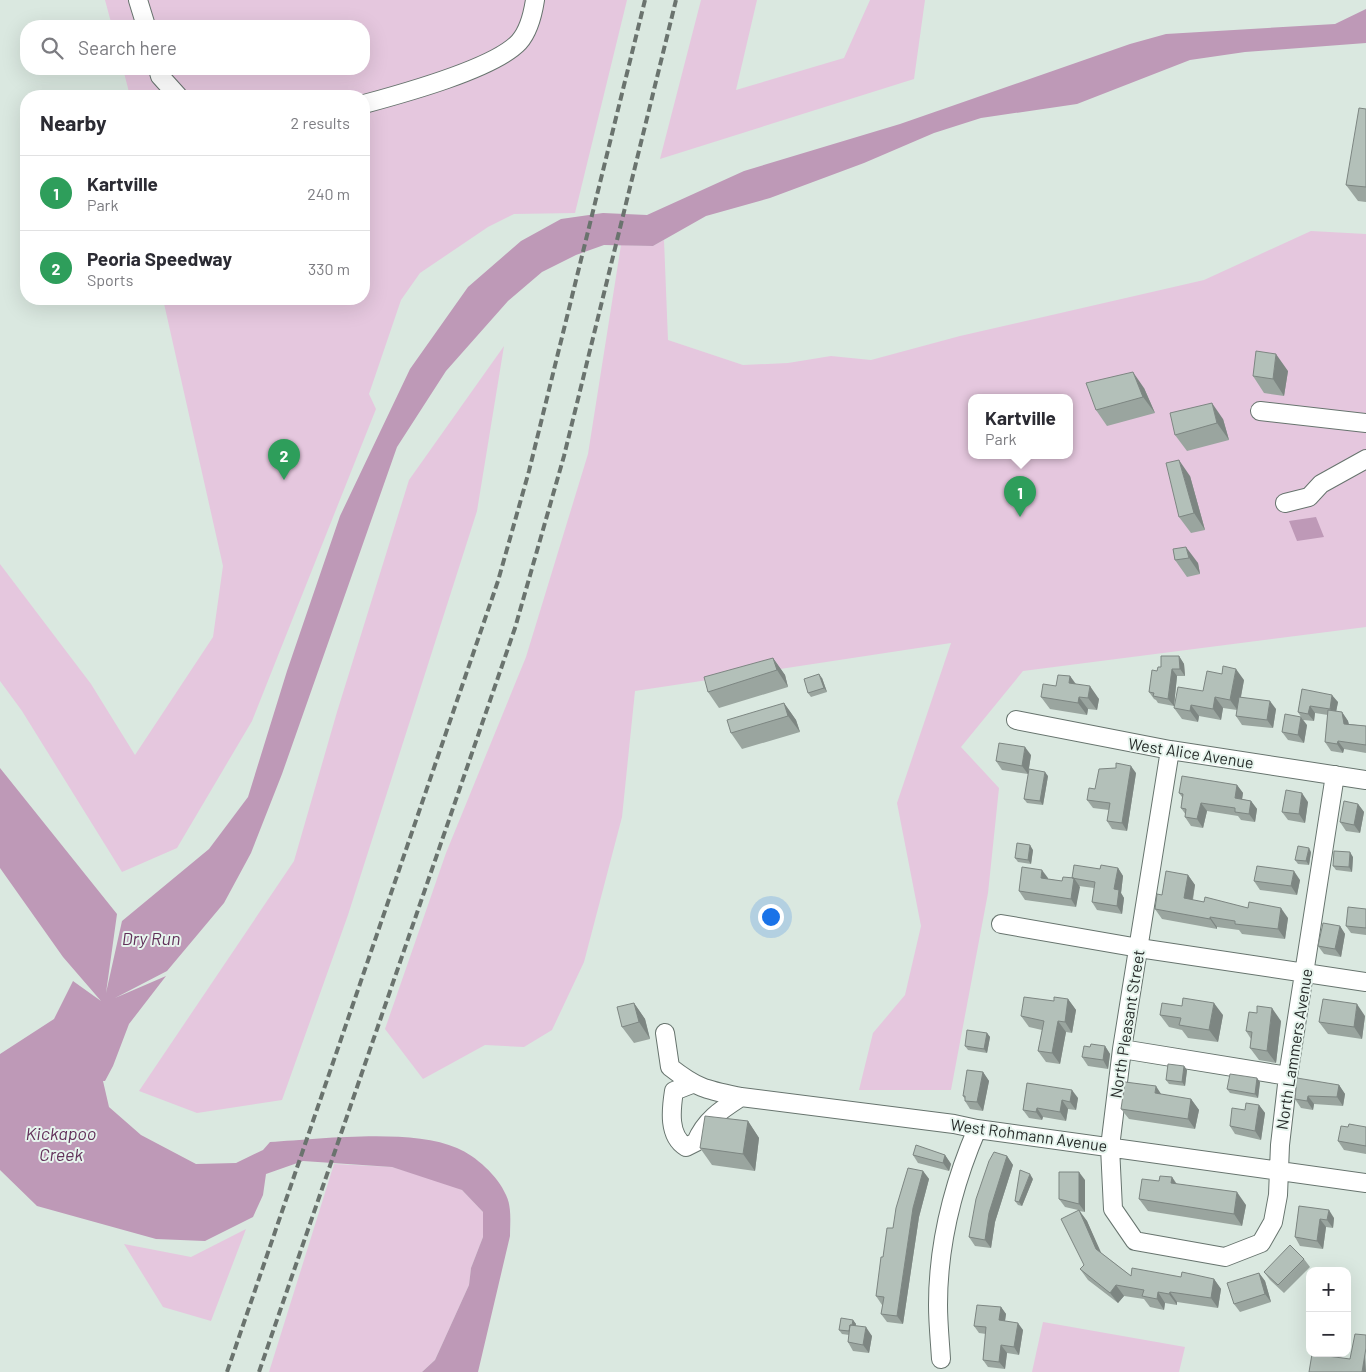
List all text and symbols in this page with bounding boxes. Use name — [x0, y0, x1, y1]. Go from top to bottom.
search box — [20, 20, 370, 75]
icon: search — [38, 34, 66, 62]
text: Search here — [78, 36, 177, 59]
text: Nearby — [40, 110, 106, 135]
text: 2 results — [291, 113, 350, 132]
text: Kartville — [87, 172, 158, 195]
text: 1 — [53, 184, 59, 203]
text: 240 m — [307, 184, 350, 203]
text: Park — [87, 195, 118, 214]
text: Peoria Speedway — [87, 247, 232, 270]
text: 2 — [52, 259, 60, 278]
text: 330 m — [308, 259, 350, 278]
text: Sports — [87, 270, 133, 289]
popup — [968, 394, 1073, 459]
text: Kartville — [985, 406, 1056, 429]
text: Park — [985, 429, 1016, 448]
pin: 2 — [268, 439, 300, 480]
pin: 1 — [1004, 476, 1036, 517]
street label: West Alice Avenue — [1127, 733, 1255, 772]
your location — [758, 904, 784, 930]
water label: Dry Run — [122, 927, 180, 949]
street label: North Pleasant Street — [1105, 948, 1148, 1100]
street label: North Lammers Avenue — [1271, 967, 1316, 1131]
street label: West Rohmann Avenue — [949, 1114, 1109, 1155]
water label: Kickapoo Creek — [26, 1122, 96, 1165]
map controls — [1306, 1267, 1351, 1357]
button: + — [1306, 1267, 1351, 1312]
button: − — [1306, 1312, 1351, 1357]

